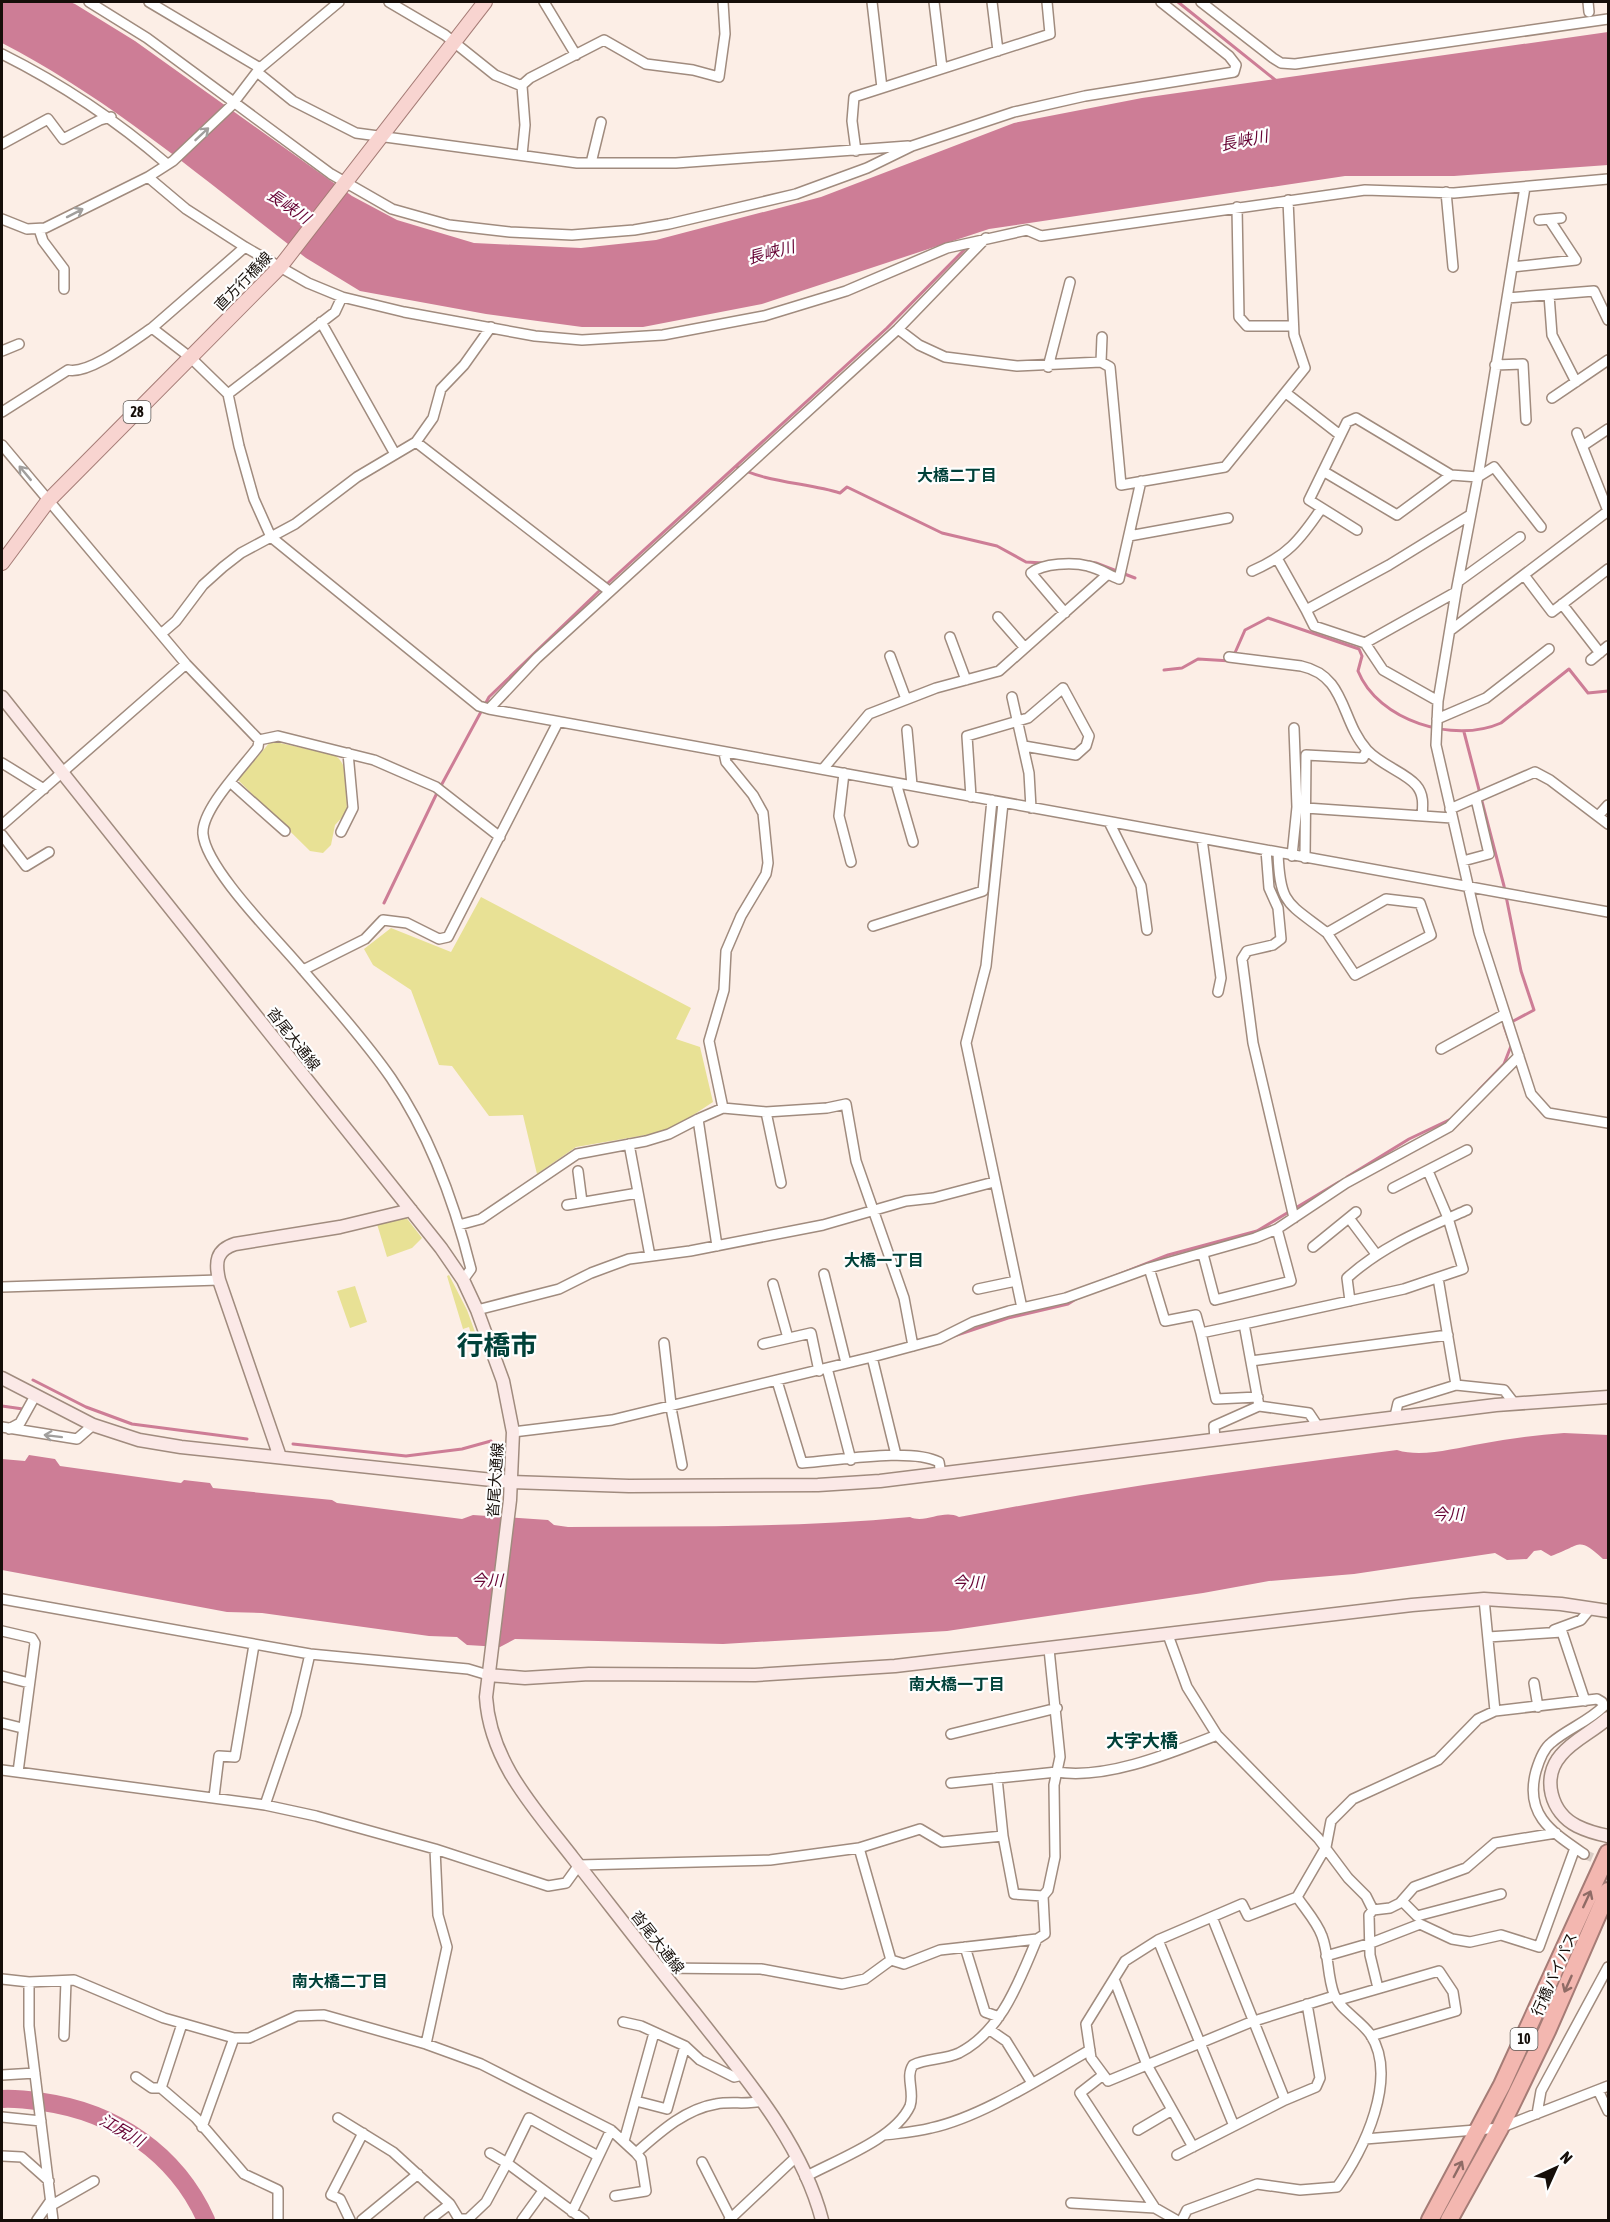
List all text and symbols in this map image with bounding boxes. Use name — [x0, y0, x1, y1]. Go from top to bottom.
water label: 長峡川 — [1219, 126, 1271, 153]
one-way arrow — [194, 127, 209, 141]
water label: 長峡川 — [264, 185, 316, 228]
one-way arrow — [66, 206, 84, 218]
water label: 長峡川 — [745, 237, 798, 267]
street label: 直方行橋線 — [211, 248, 275, 314]
road number: 28 — [124, 401, 150, 423]
one-way arrow — [18, 465, 31, 481]
district label: 大橋二丁目 — [917, 466, 997, 484]
street label: 沓尾大通線 — [264, 1004, 324, 1074]
district label: 大橋一丁目 — [844, 1251, 924, 1269]
district label: 行橋市 — [457, 1330, 538, 1361]
one-way arrow — [44, 1430, 64, 1441]
street label: 沓尾大通線 — [484, 1442, 506, 1518]
water label: 今川 — [1432, 1505, 1466, 1523]
water label: 今川 — [471, 1571, 505, 1589]
water label: 今川 — [952, 1573, 986, 1591]
district label: 南大橋一丁目 — [909, 1675, 1005, 1693]
district label: 大字大橋 — [1106, 1730, 1178, 1751]
one-way arrow — [1582, 1890, 1594, 1908]
street label: 沓尾大通線 — [628, 1907, 688, 1977]
street label: 行橋バイパス — [1528, 1930, 1580, 2018]
district label: 南大橋二丁目 — [292, 1972, 388, 1990]
one-way arrow — [1562, 1974, 1573, 1992]
road number: 10 — [1510, 2028, 1538, 2050]
water label: 江尻川 — [97, 2110, 149, 2151]
north arrow — [1526, 2138, 1586, 2198]
text: N — [1557, 2148, 1576, 2167]
one-way arrow — [1452, 2161, 1464, 2178]

